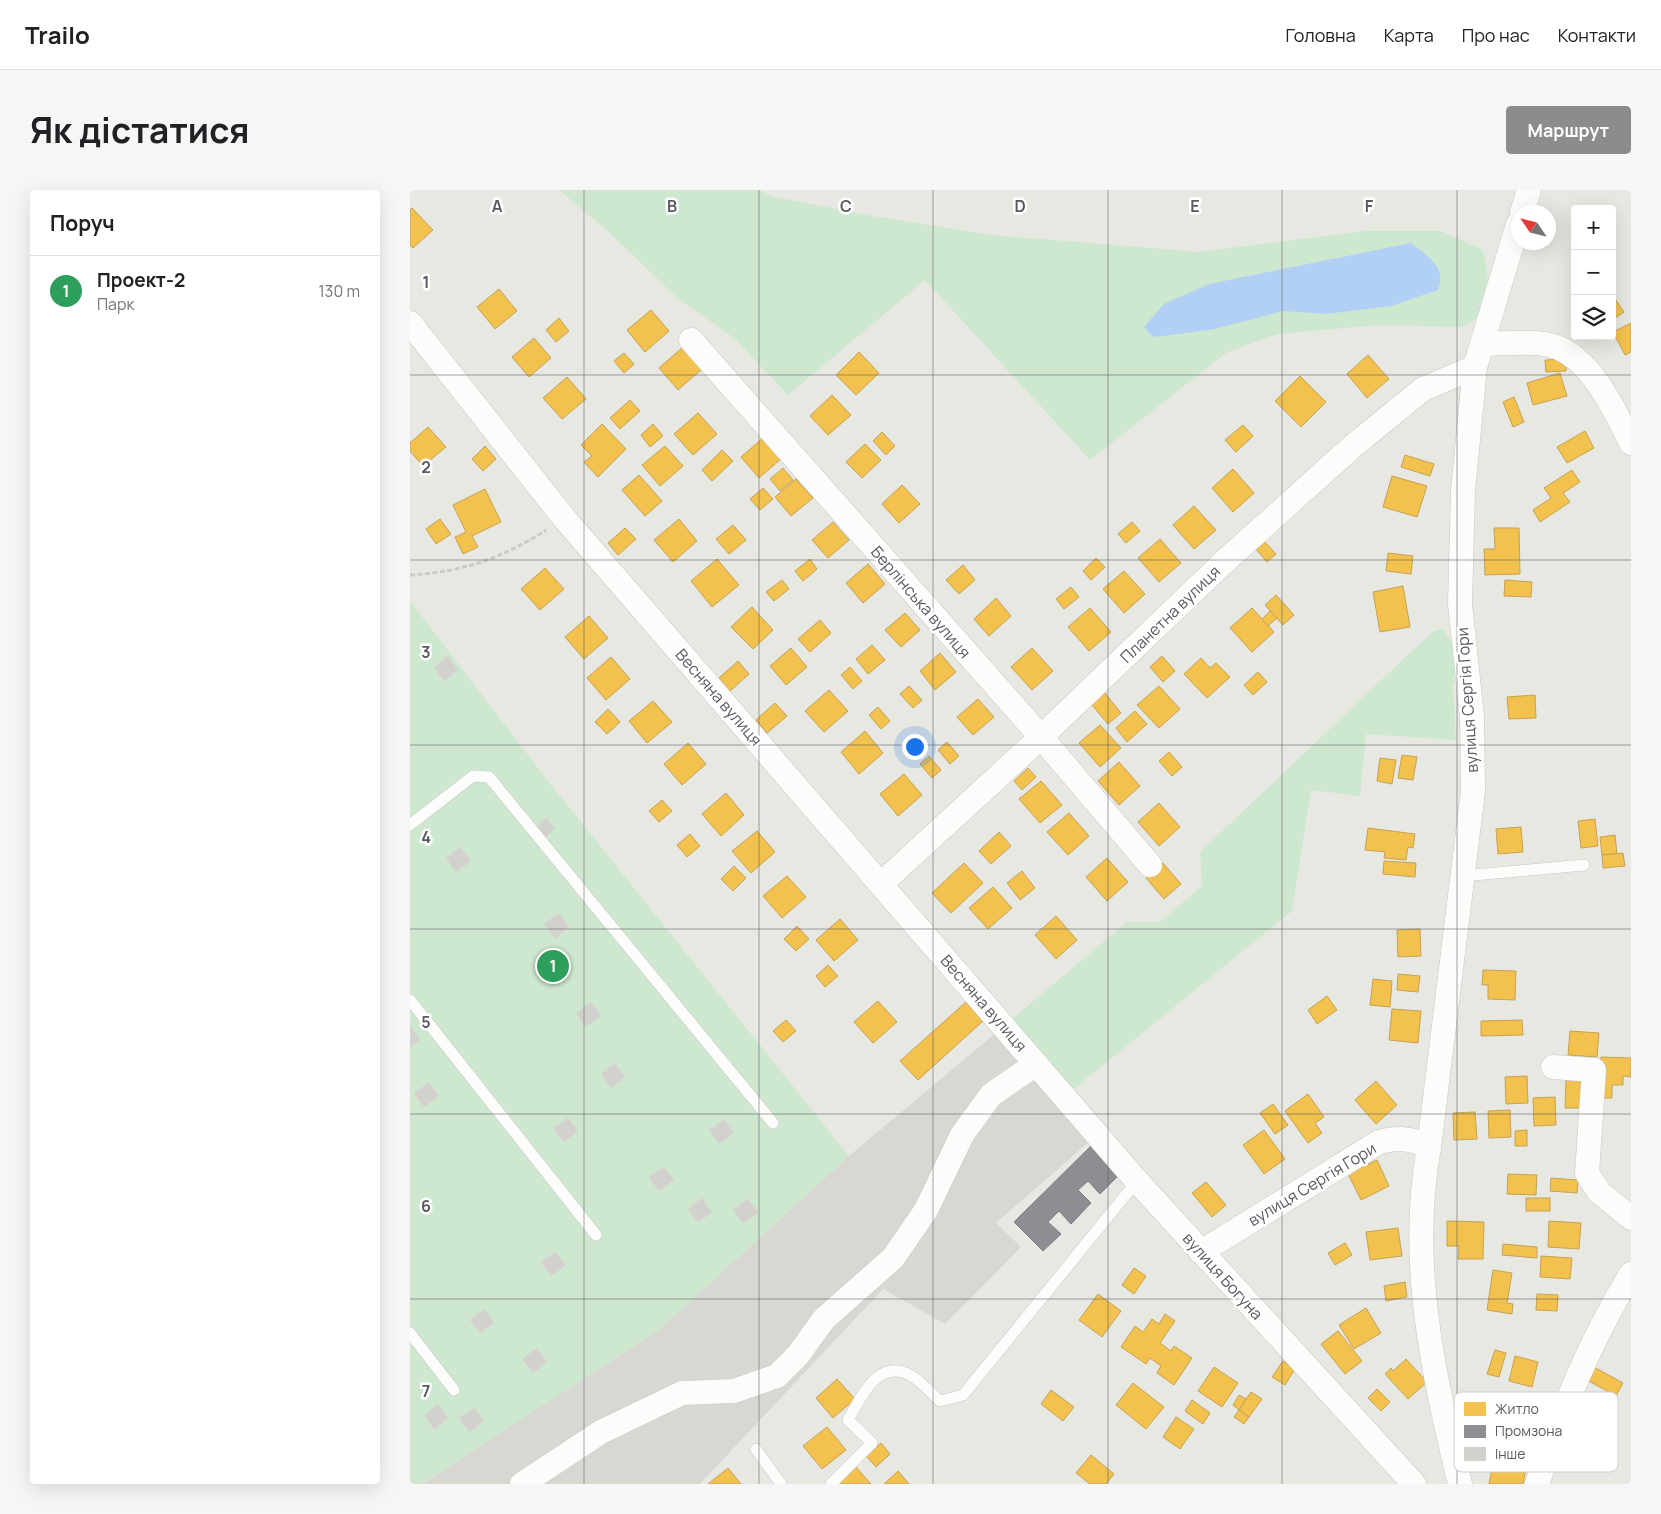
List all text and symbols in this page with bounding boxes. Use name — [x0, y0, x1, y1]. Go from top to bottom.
text: Trailo — [25, 18, 90, 51]
text: Головна — [1286, 23, 1356, 47]
text: Карта — [1384, 23, 1434, 47]
text: Про нас — [1462, 23, 1530, 47]
text: Контакти — [1558, 23, 1636, 47]
text: Як дістатися — [30, 106, 249, 154]
button: Маршрут — [1506, 106, 1631, 154]
text: A — [492, 195, 503, 217]
text: B — [667, 195, 677, 217]
text: C — [840, 195, 852, 217]
text: D — [1014, 195, 1026, 217]
text: E — [1190, 195, 1200, 217]
text: F — [1365, 195, 1374, 217]
north arrow — [1511, 205, 1556, 250]
map controls — [1571, 205, 1616, 340]
button: + — [1571, 205, 1616, 250]
text: Поруч — [50, 209, 115, 237]
button: − — [1571, 250, 1616, 295]
text: Проект-2 — [97, 267, 185, 293]
text: 1 — [422, 271, 430, 293]
text: 1 — [62, 280, 70, 302]
text: 130 m — [318, 280, 360, 302]
text: Парк — [97, 293, 134, 315]
button: layers — [1571, 295, 1616, 340]
text: 2 — [421, 456, 431, 478]
street label: Берлінська вулиця — [866, 541, 976, 663]
street label: Планетна вулиця — [1115, 561, 1225, 667]
street label: вулиця Сергія Гори — [1451, 627, 1483, 773]
text: 3 — [421, 641, 431, 663]
street label: Весняна вулиця — [671, 644, 767, 750]
your location — [902, 734, 928, 760]
text: 4 — [421, 826, 431, 848]
pin: 1 — [537, 947, 569, 985]
street label: Весняна вулиця — [936, 950, 1032, 1056]
text: 5 — [421, 1011, 431, 1033]
street label: вулиця Сергія Гори — [1244, 1137, 1380, 1231]
text: 6 — [421, 1195, 431, 1217]
street label: вулиця Богуна — [1178, 1228, 1268, 1324]
text: 7 — [422, 1380, 430, 1402]
legend — [1454, 1392, 1618, 1472]
text: Житло — [1495, 1399, 1539, 1418]
text: Промзона — [1495, 1421, 1562, 1440]
text: Інше — [1495, 1444, 1525, 1463]

